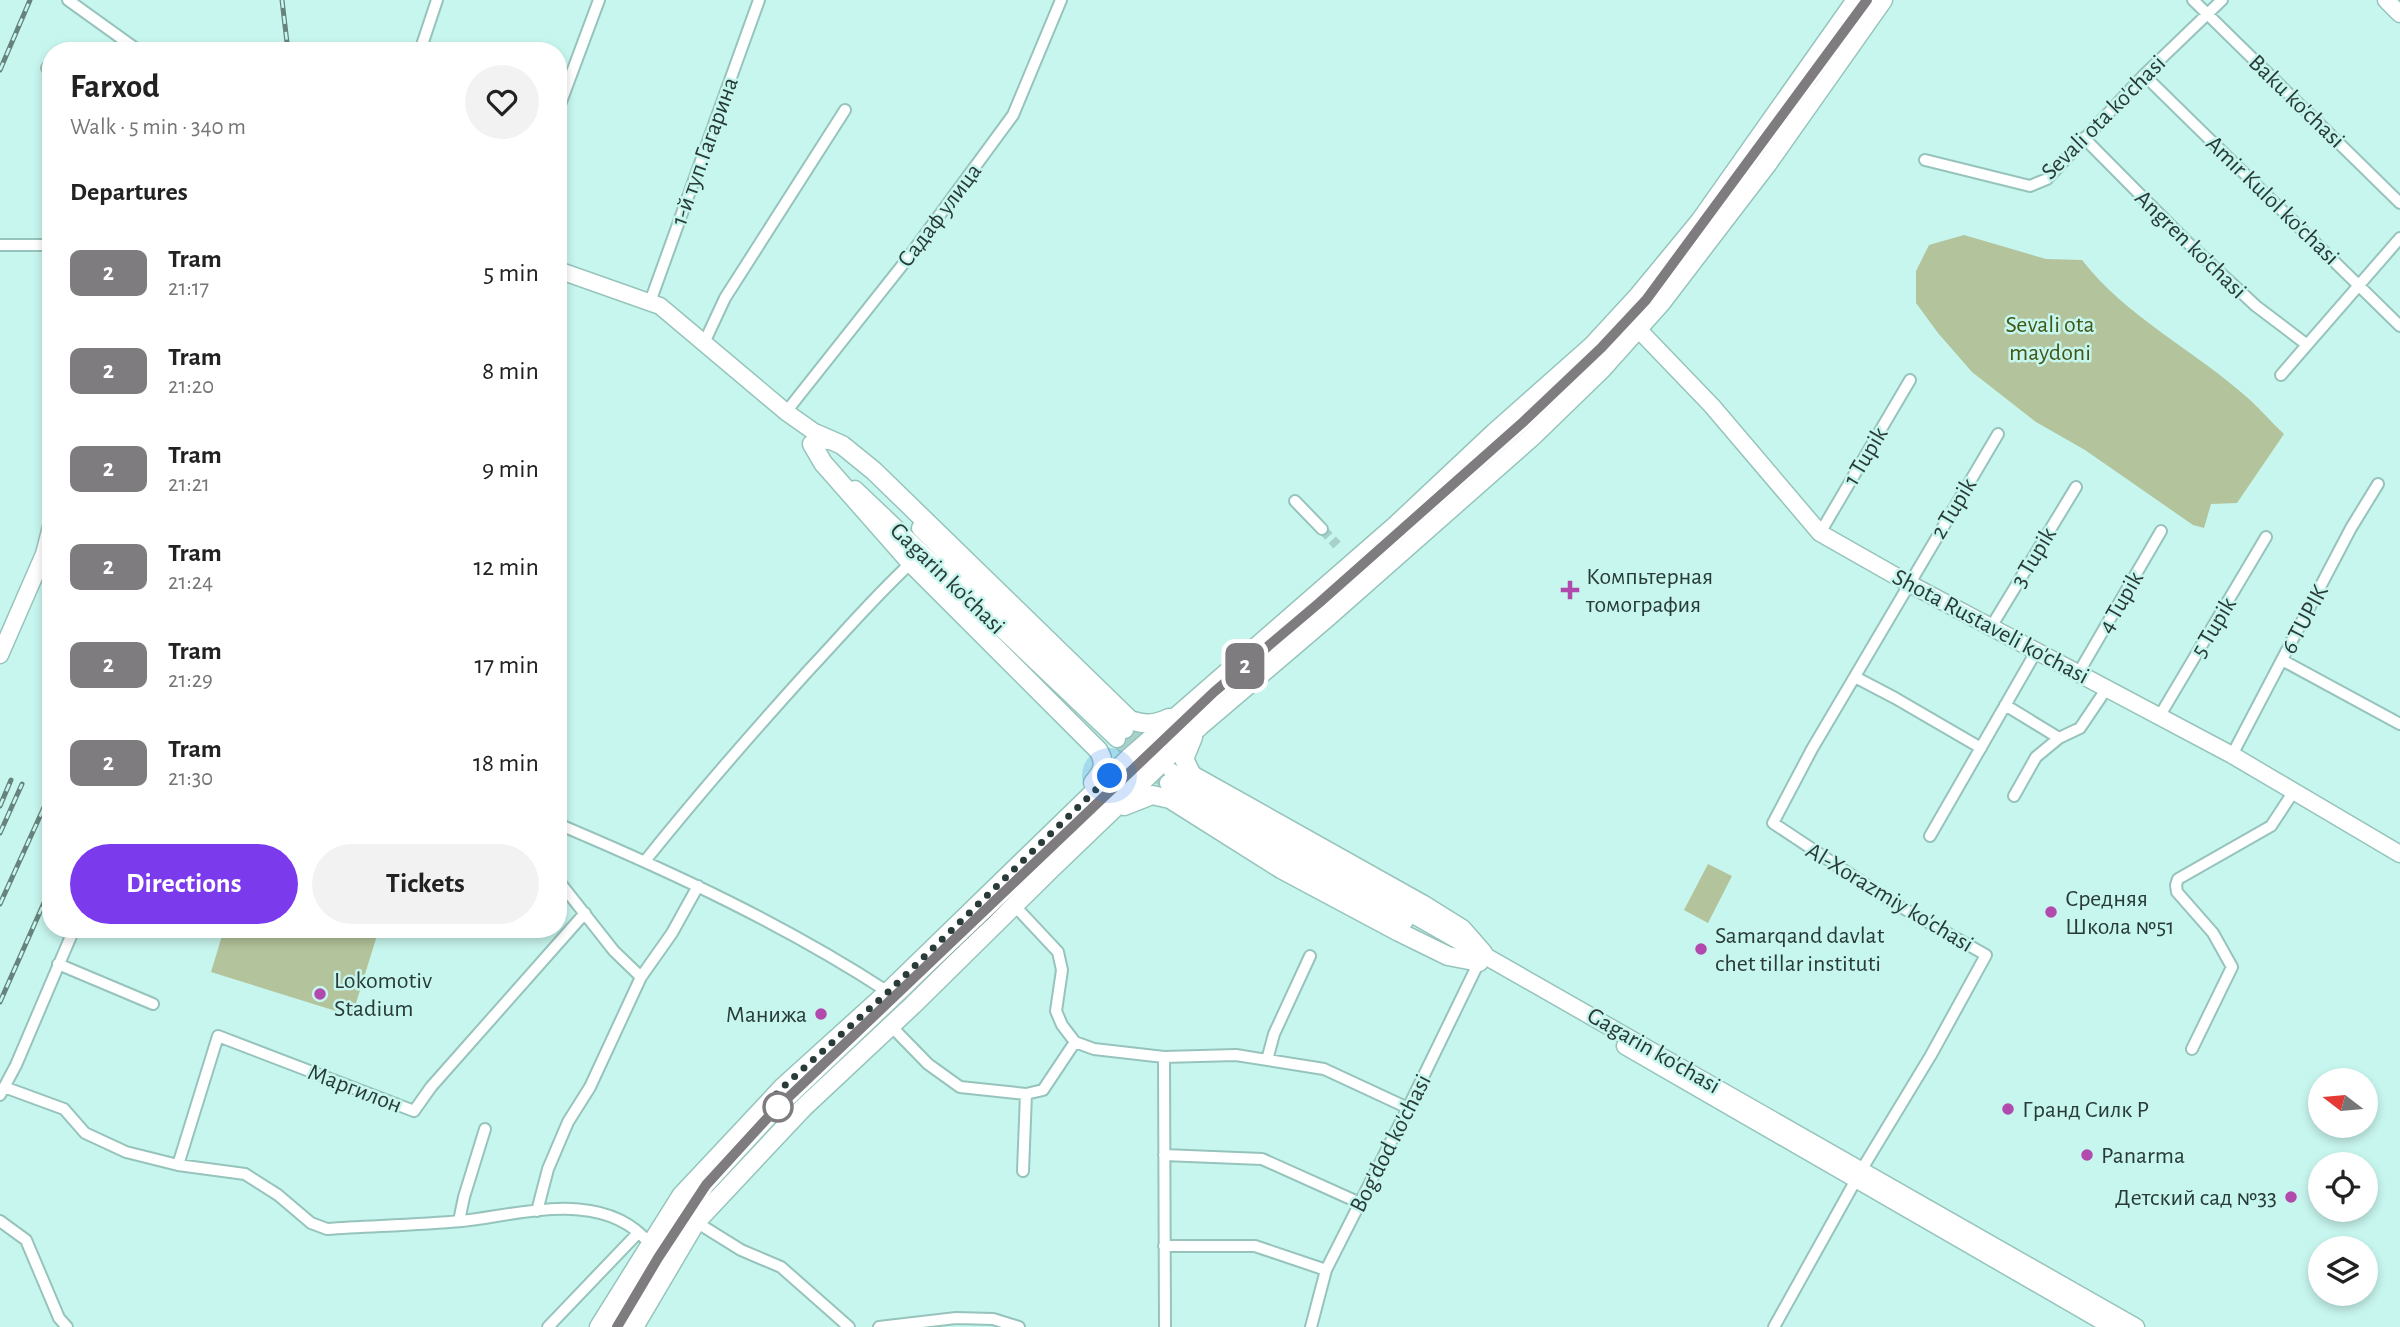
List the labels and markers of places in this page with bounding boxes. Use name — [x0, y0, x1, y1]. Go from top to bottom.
place label: Компьтерная томография — [1585, 565, 1713, 617]
marker: Компьтерная томография — [1560, 580, 1580, 600]
place label: Средняя Школа №51 — [2065, 887, 2175, 939]
marker: Средняя Школа №51 — [2043, 904, 2059, 920]
place label: Samarqand davlat chet tillar instituti — [1715, 924, 1885, 976]
marker: Samarqand davlat chet tillar instituti — [1693, 941, 1709, 957]
place label: Lokomotiv Stadium — [334, 969, 432, 1021]
marker: Lokomotiv Stadium — [312, 986, 328, 1002]
place label: Манижа — [726, 1003, 807, 1027]
marker: Манижа — [813, 1006, 829, 1022]
unlabelled marker — [763, 1092, 793, 1122]
place label: Гранд Силк Р — [2022, 1098, 2149, 1122]
marker: Гранд Силк Р — [2000, 1101, 2016, 1117]
place label: Panarma — [2101, 1144, 2185, 1168]
marker: Panarma — [2079, 1147, 2095, 1163]
place label: Детский сад №33 — [2115, 1186, 2277, 1210]
marker: Детский сад №33 — [2283, 1189, 2299, 1205]

